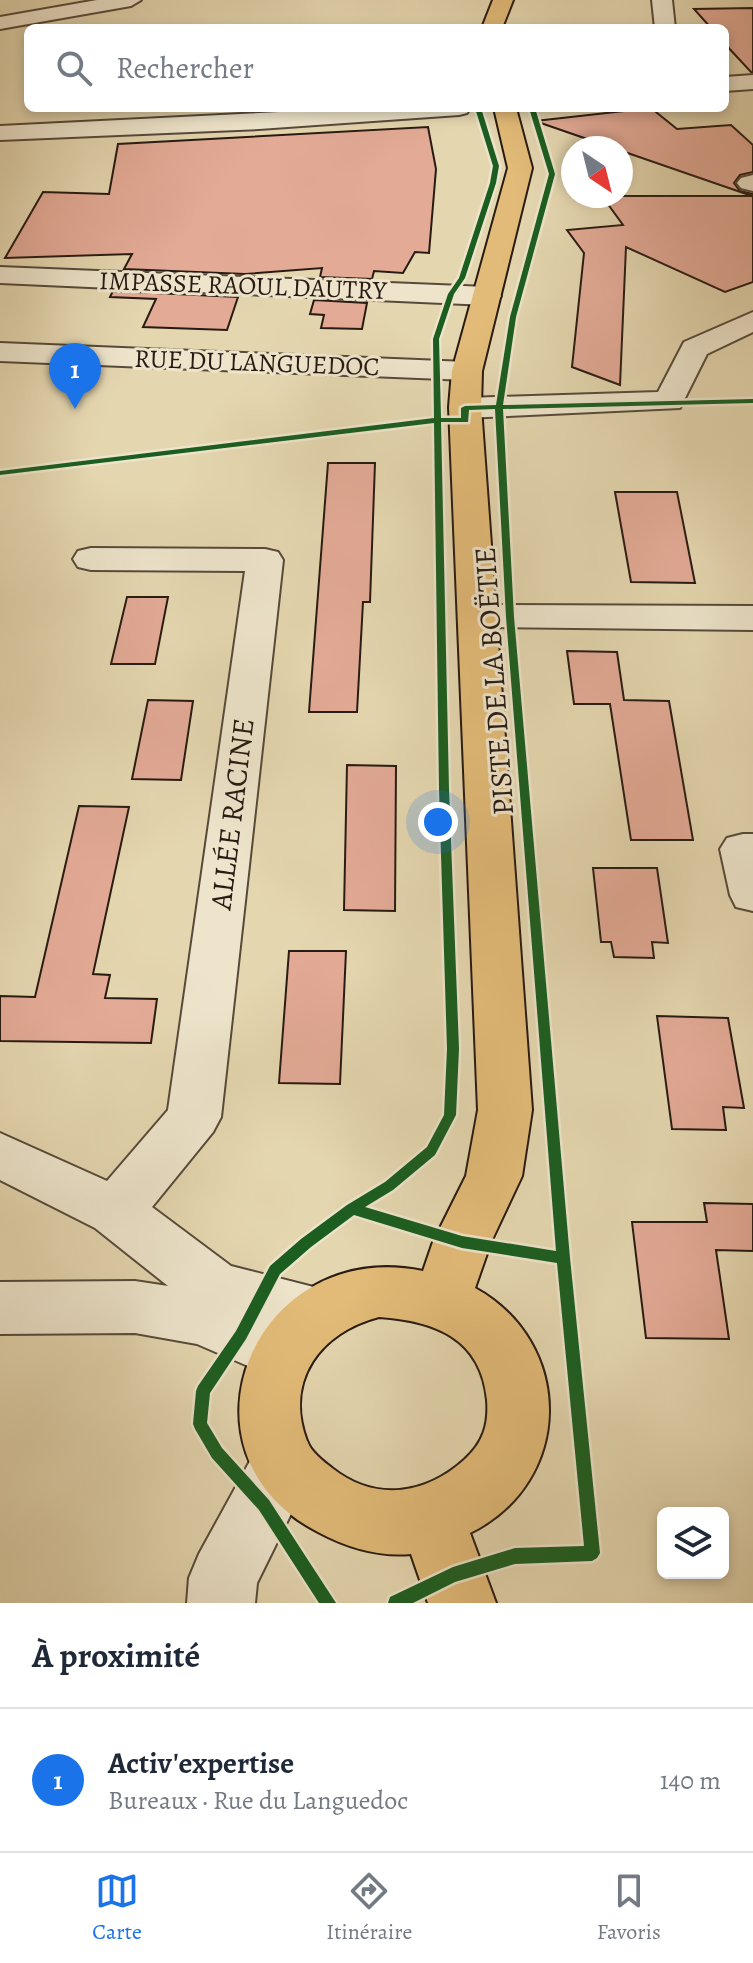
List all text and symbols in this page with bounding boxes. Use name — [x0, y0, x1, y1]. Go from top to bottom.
search box — [24, 24, 729, 112]
icon: search — [52, 46, 96, 90]
text: Rechercher — [116, 48, 254, 88]
north arrow — [561, 136, 633, 208]
street label: IMPASSE RAOUL DAUTRY — [99, 263, 388, 308]
street label: RUE DU LANGUEDOC — [134, 341, 380, 384]
pin: 1 — [49, 343, 101, 409]
street label: PISTE DE LA BOËTIE — [465, 546, 523, 816]
street label: ALLÉE RACINE — [200, 716, 264, 913]
your location — [418, 802, 458, 842]
map controls — [657, 1507, 729, 1579]
button: layers — [657, 1507, 729, 1579]
text: À proximité — [32, 1632, 200, 1679]
text: Activ'expertise — [108, 1743, 294, 1783]
text: 1 — [53, 1763, 63, 1798]
text: 140 m — [660, 1763, 721, 1798]
text: Bureaux · Rue du Languedoc — [108, 1783, 408, 1818]
tab: Carte — [92, 1869, 142, 1947]
tab: Itinéraire — [326, 1869, 412, 1947]
tab: Favoris — [597, 1869, 661, 1947]

